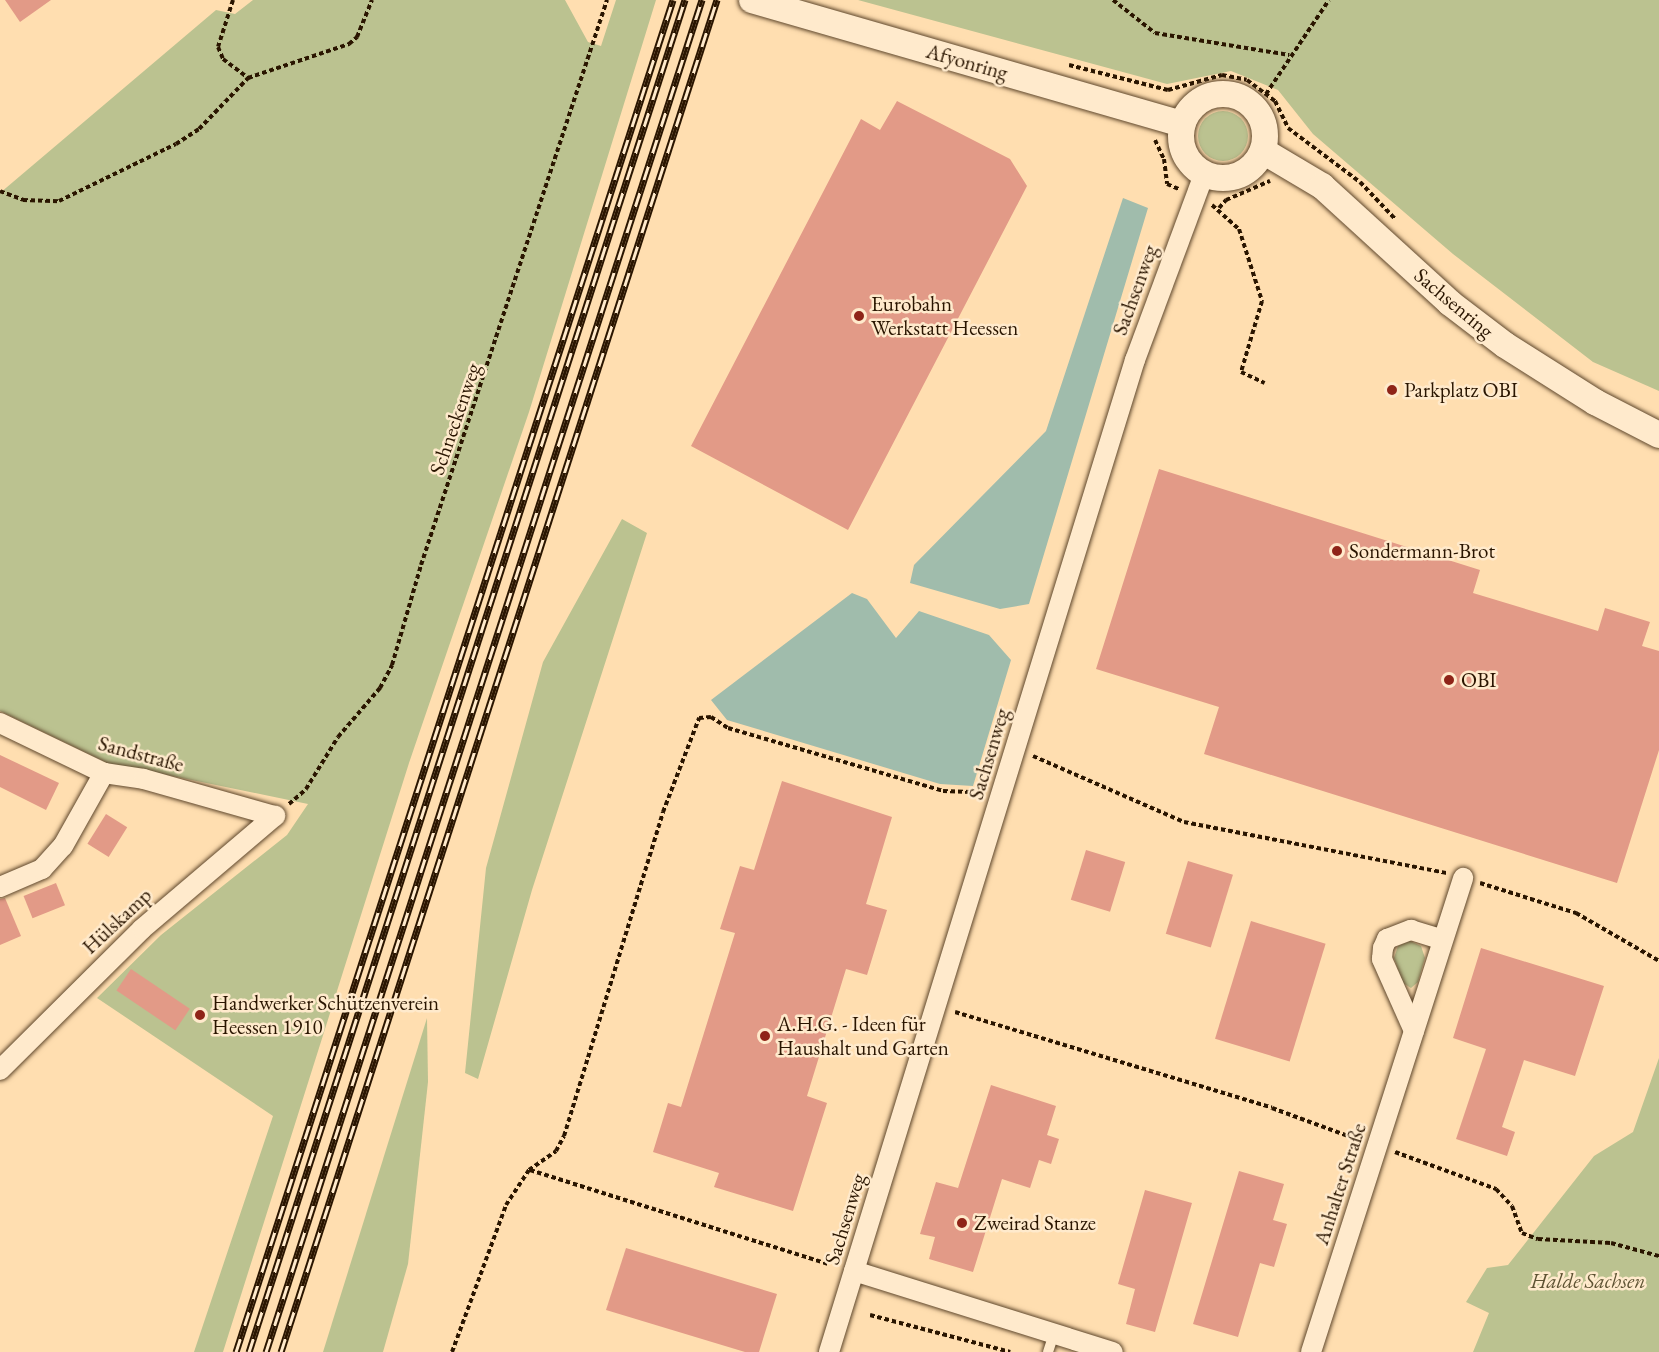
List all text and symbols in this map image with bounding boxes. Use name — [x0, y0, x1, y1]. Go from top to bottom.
street label: Afyonring — [923, 38, 1011, 86]
street label: Sachsenweg — [1107, 241, 1163, 339]
street label: Sachsenring — [1409, 263, 1499, 343]
place label: Eurobahn Werkstatt Heessen — [871, 291, 1018, 341]
marker: Eurobahn Werkstatt Heessen — [852, 309, 866, 323]
street label: Schneckenweg — [424, 360, 486, 478]
place label: Parkplatz OBI — [1404, 377, 1518, 403]
marker: Parkplatz OBI — [1385, 383, 1399, 397]
place label: Sondermann-Brot — [1349, 538, 1495, 564]
marker: Sondermann-Brot — [1330, 544, 1344, 558]
place label: OBI — [1461, 667, 1496, 693]
marker: OBI — [1442, 673, 1456, 687]
street label: Sachsenweg — [963, 705, 1015, 803]
street label: Sandstraße — [96, 731, 186, 777]
street label: Hülskamp — [77, 883, 157, 959]
place label: Handwerker Schützenverein Heessen 1910 — [212, 990, 439, 1040]
marker: Handwerker Schützenverein Heessen 1910 — [193, 1008, 207, 1022]
place label: A.H.G. - Ideen für Haushalt und Garten — [777, 1011, 949, 1061]
marker: A.H.G. - Ideen für Haushalt und Garten — [758, 1029, 772, 1043]
street label: Anhalter Straße — [1308, 1120, 1372, 1248]
street label: Sachsenweg — [819, 1170, 871, 1268]
place label: Zweirad Stanze — [974, 1210, 1096, 1236]
marker: Zweirad Stanze — [955, 1216, 969, 1230]
park label: Halde Sachsen — [1531, 1268, 1645, 1294]

